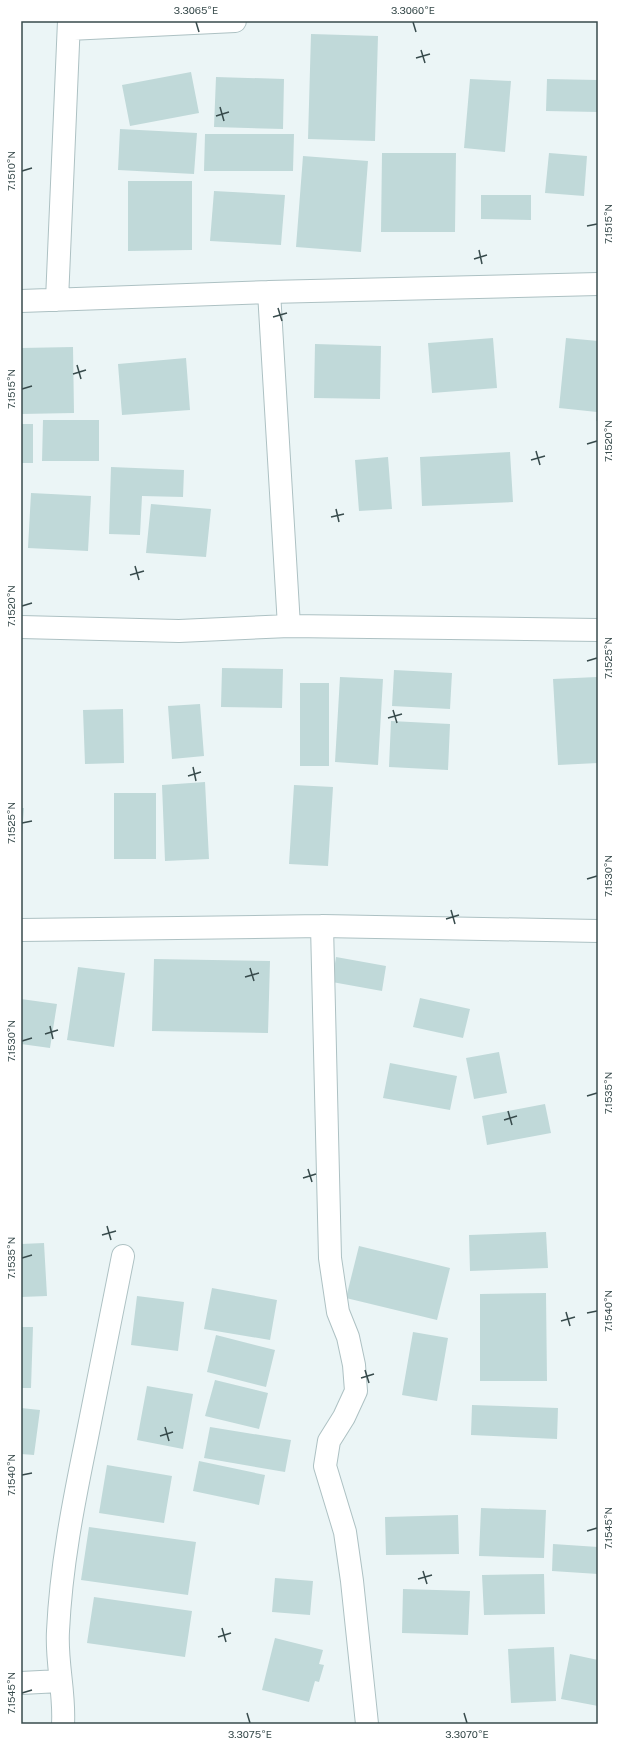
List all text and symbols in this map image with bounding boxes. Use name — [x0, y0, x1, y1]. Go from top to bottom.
text: 3.3065°E — [174, 4, 218, 16]
text: 3.3060°E — [391, 4, 435, 16]
text: 7.1510°N — [5, 151, 17, 191]
text: 7.1515°N — [602, 204, 614, 244]
text: 7.1515°N — [5, 369, 17, 409]
text: 7.1520°N — [602, 420, 614, 462]
text: 7.1520°N — [5, 585, 17, 627]
text: 7.1525°N — [602, 637, 614, 679]
text: 7.1525°N — [5, 802, 17, 844]
text: 7.1530°N — [602, 855, 614, 897]
text: 7.1530°N — [5, 1020, 17, 1062]
text: 7.1535°N — [602, 1072, 614, 1114]
text: 7.1535°N — [5, 1237, 17, 1279]
text: 7.1540°N — [602, 1290, 614, 1332]
text: 7.1540°N — [5, 1454, 17, 1496]
text: 7.1545°N — [602, 1507, 614, 1549]
text: 7.1545°N — [5, 1672, 17, 1714]
text: 3.3075°E — [228, 1728, 272, 1740]
text: 3.3070°E — [445, 1728, 489, 1740]

